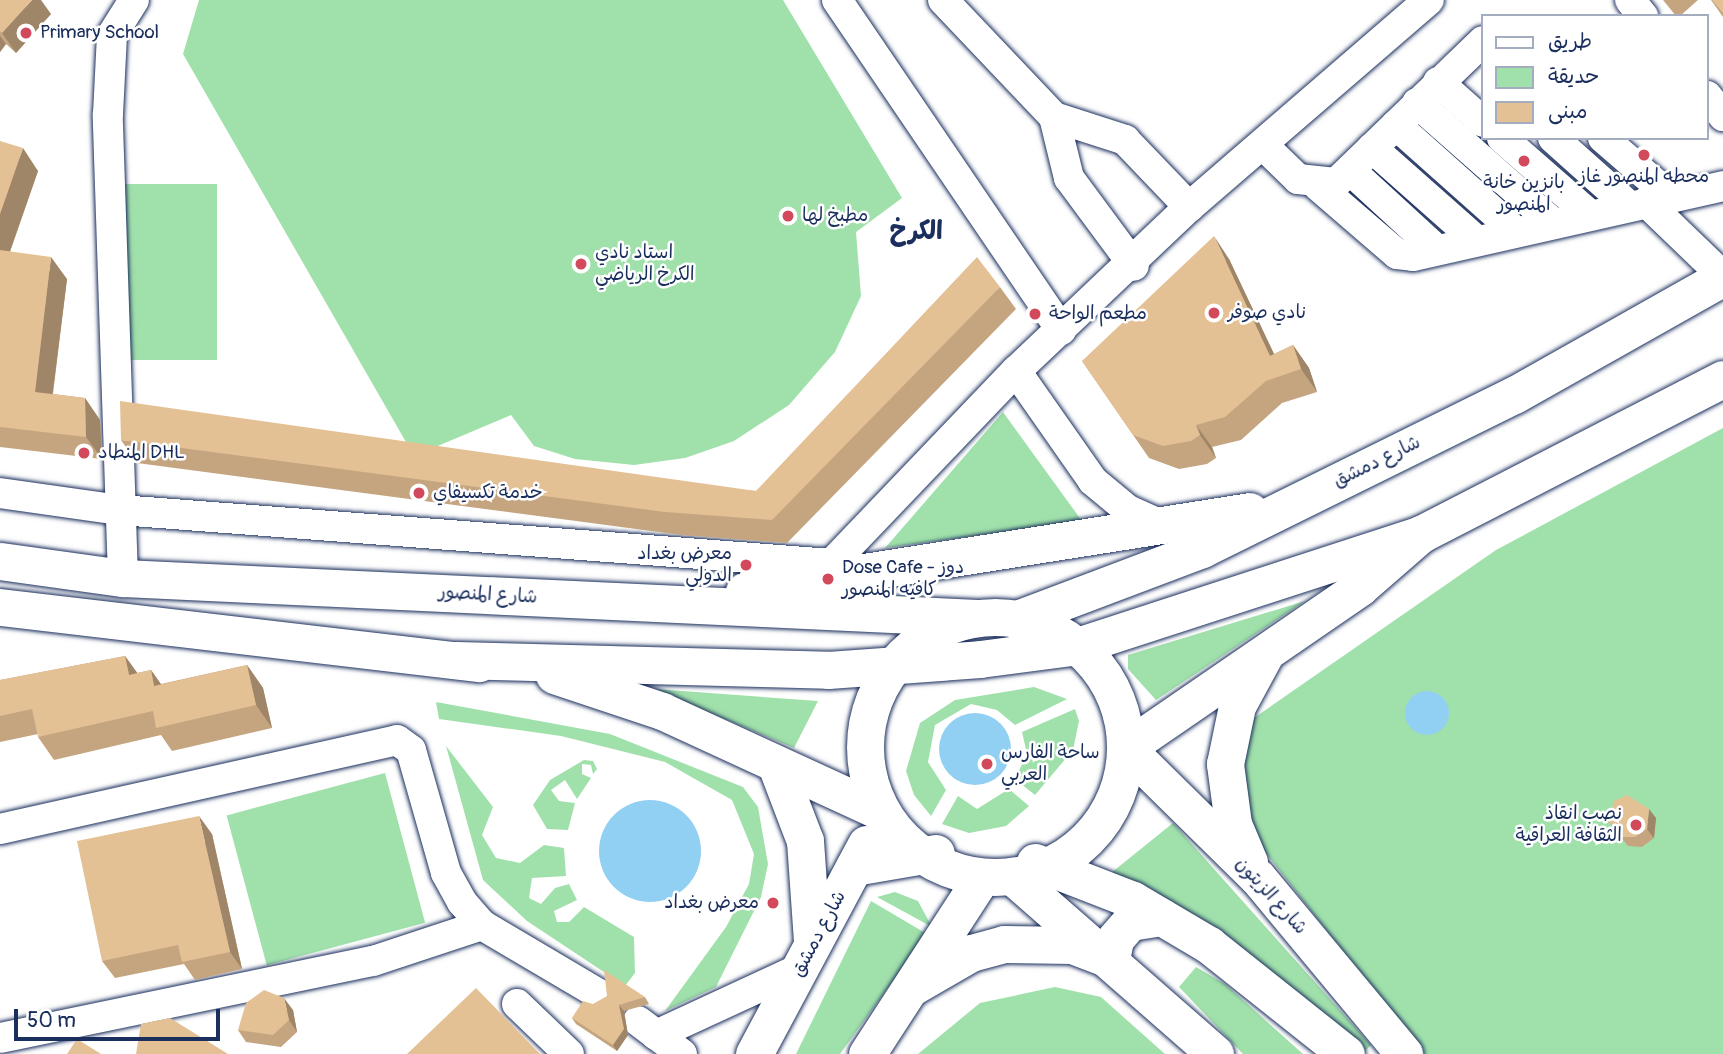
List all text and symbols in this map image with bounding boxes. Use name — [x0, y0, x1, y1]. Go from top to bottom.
legend — [1482, 14, 1709, 140]
place label: Primary School — [40, 22, 159, 44]
marker: Primary School — [18, 25, 34, 41]
text: طريق — [1548, 28, 1592, 55]
text: حديقة — [1548, 63, 1599, 90]
text: مبنى — [1548, 98, 1587, 125]
marker: محطه المنصور غاز — [1636, 147, 1652, 163]
marker: بانزين خانة المنصور — [1516, 153, 1532, 169]
place label: محطه المنصور غاز — [1579, 166, 1709, 188]
place label: بانزين خانة المنصور — [1483, 172, 1565, 216]
place label: مطبخ لها — [802, 205, 868, 227]
marker: مطبخ لها — [780, 208, 796, 224]
district label: الكرخ — [889, 216, 943, 248]
place label: استاد نادي الكرخ الرياضي — [595, 242, 695, 286]
marker: استاد نادي الكرخ الرياضي — [573, 256, 589, 272]
place label: نادي صوفر — [1228, 302, 1306, 324]
place label: مطعم الواحة — [1049, 303, 1147, 325]
marker: نادي صوفر — [1206, 305, 1222, 321]
marker: مطعم الواحة — [1027, 306, 1043, 322]
street label: شارع دمشق — [1330, 431, 1424, 493]
place label: المنطاد DHL — [98, 442, 185, 464]
marker: المنطاد DHL — [76, 445, 92, 461]
place label: خدمة تكسيفاي — [433, 482, 543, 504]
marker: خدمة تكسيفاي — [411, 485, 427, 501]
place label: معرض بغداد الدولي — [637, 543, 732, 587]
marker: معرض بغداد الدولي — [738, 557, 754, 573]
place label: Dose Cafe - دوز كافيه المنصور — [842, 557, 964, 601]
marker: Dose Cafe - دوز كافيه المنصور — [820, 571, 836, 587]
street label: شارع المنصور — [438, 581, 538, 609]
place label: ساحة الفارس العربي — [1001, 742, 1100, 786]
marker: ساحة الفارس العربي — [979, 756, 995, 772]
place label: نصب انقاذ الثقافة العراقية — [1516, 803, 1622, 847]
marker: نصب انقاذ الثقافة العراقية — [1628, 817, 1644, 833]
street label: شارع الزيتون — [1230, 853, 1312, 939]
street label: شارع دمشق — [787, 887, 851, 981]
place label: معرض بغداد — [664, 892, 759, 914]
marker: معرض بغداد — [765, 895, 781, 911]
scale bar — [18, 995, 224, 1038]
text: 50 m — [27, 1007, 76, 1034]

